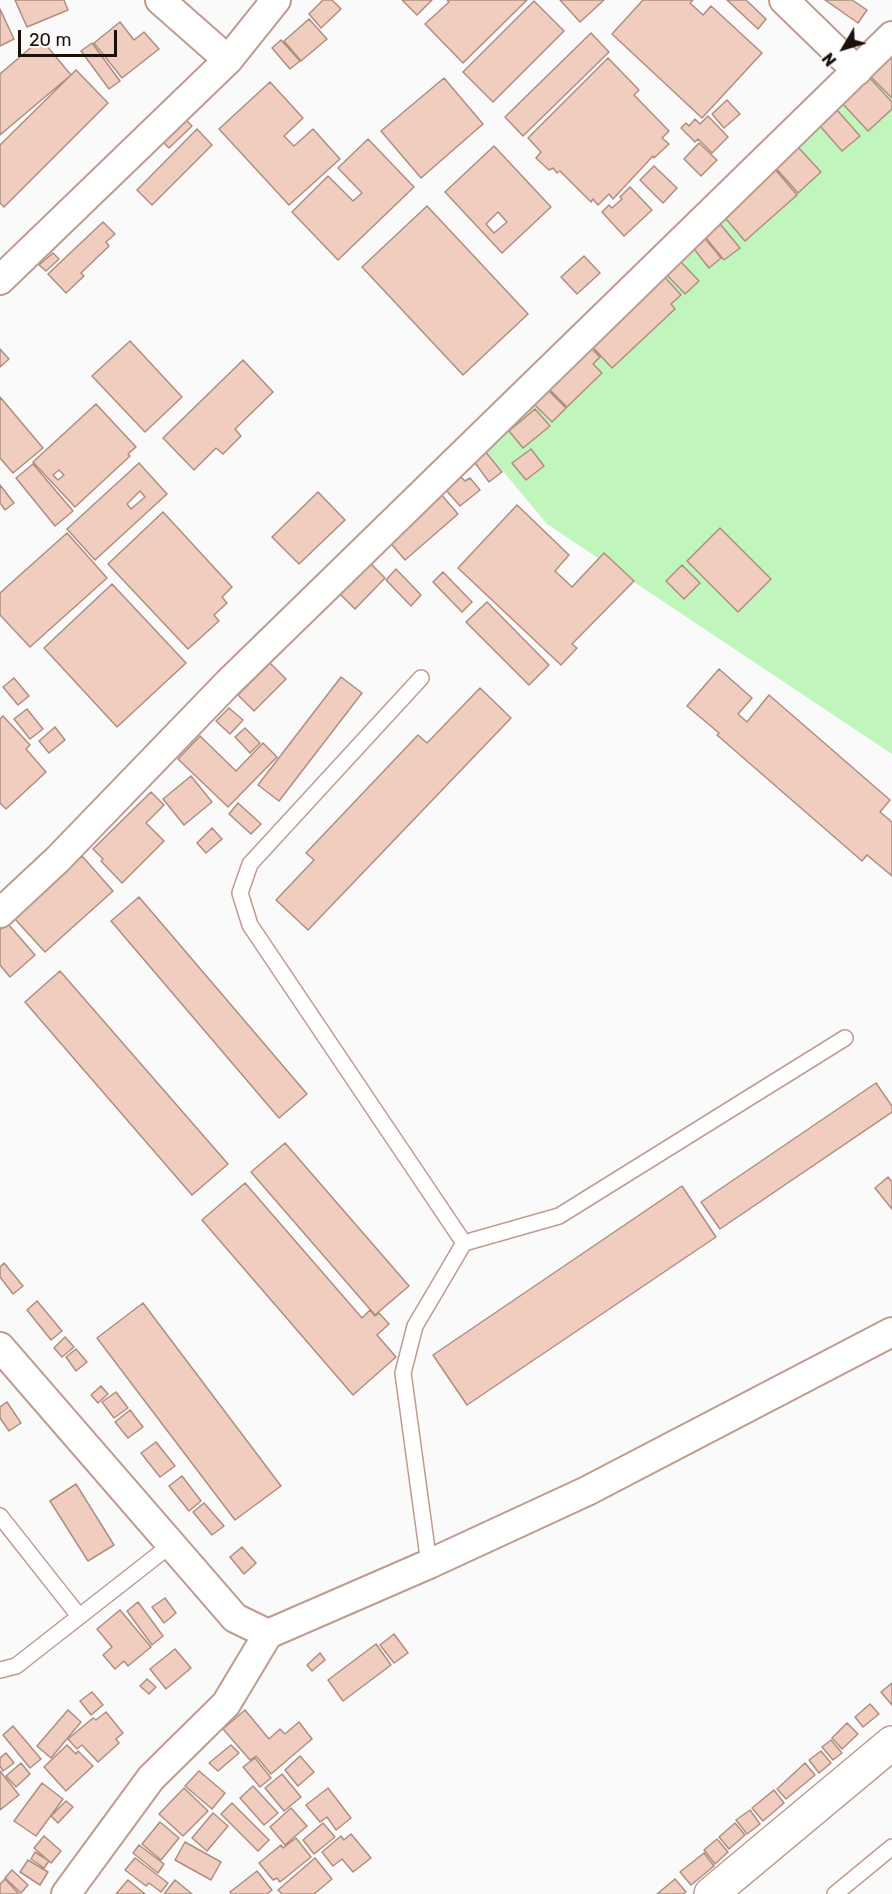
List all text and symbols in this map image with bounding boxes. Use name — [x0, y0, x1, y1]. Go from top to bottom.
scale bar — [21, 18, 120, 56]
north arrow — [814, 18, 874, 78]
text: 20 m — [29, 29, 71, 51]
text: N — [818, 49, 840, 70]

